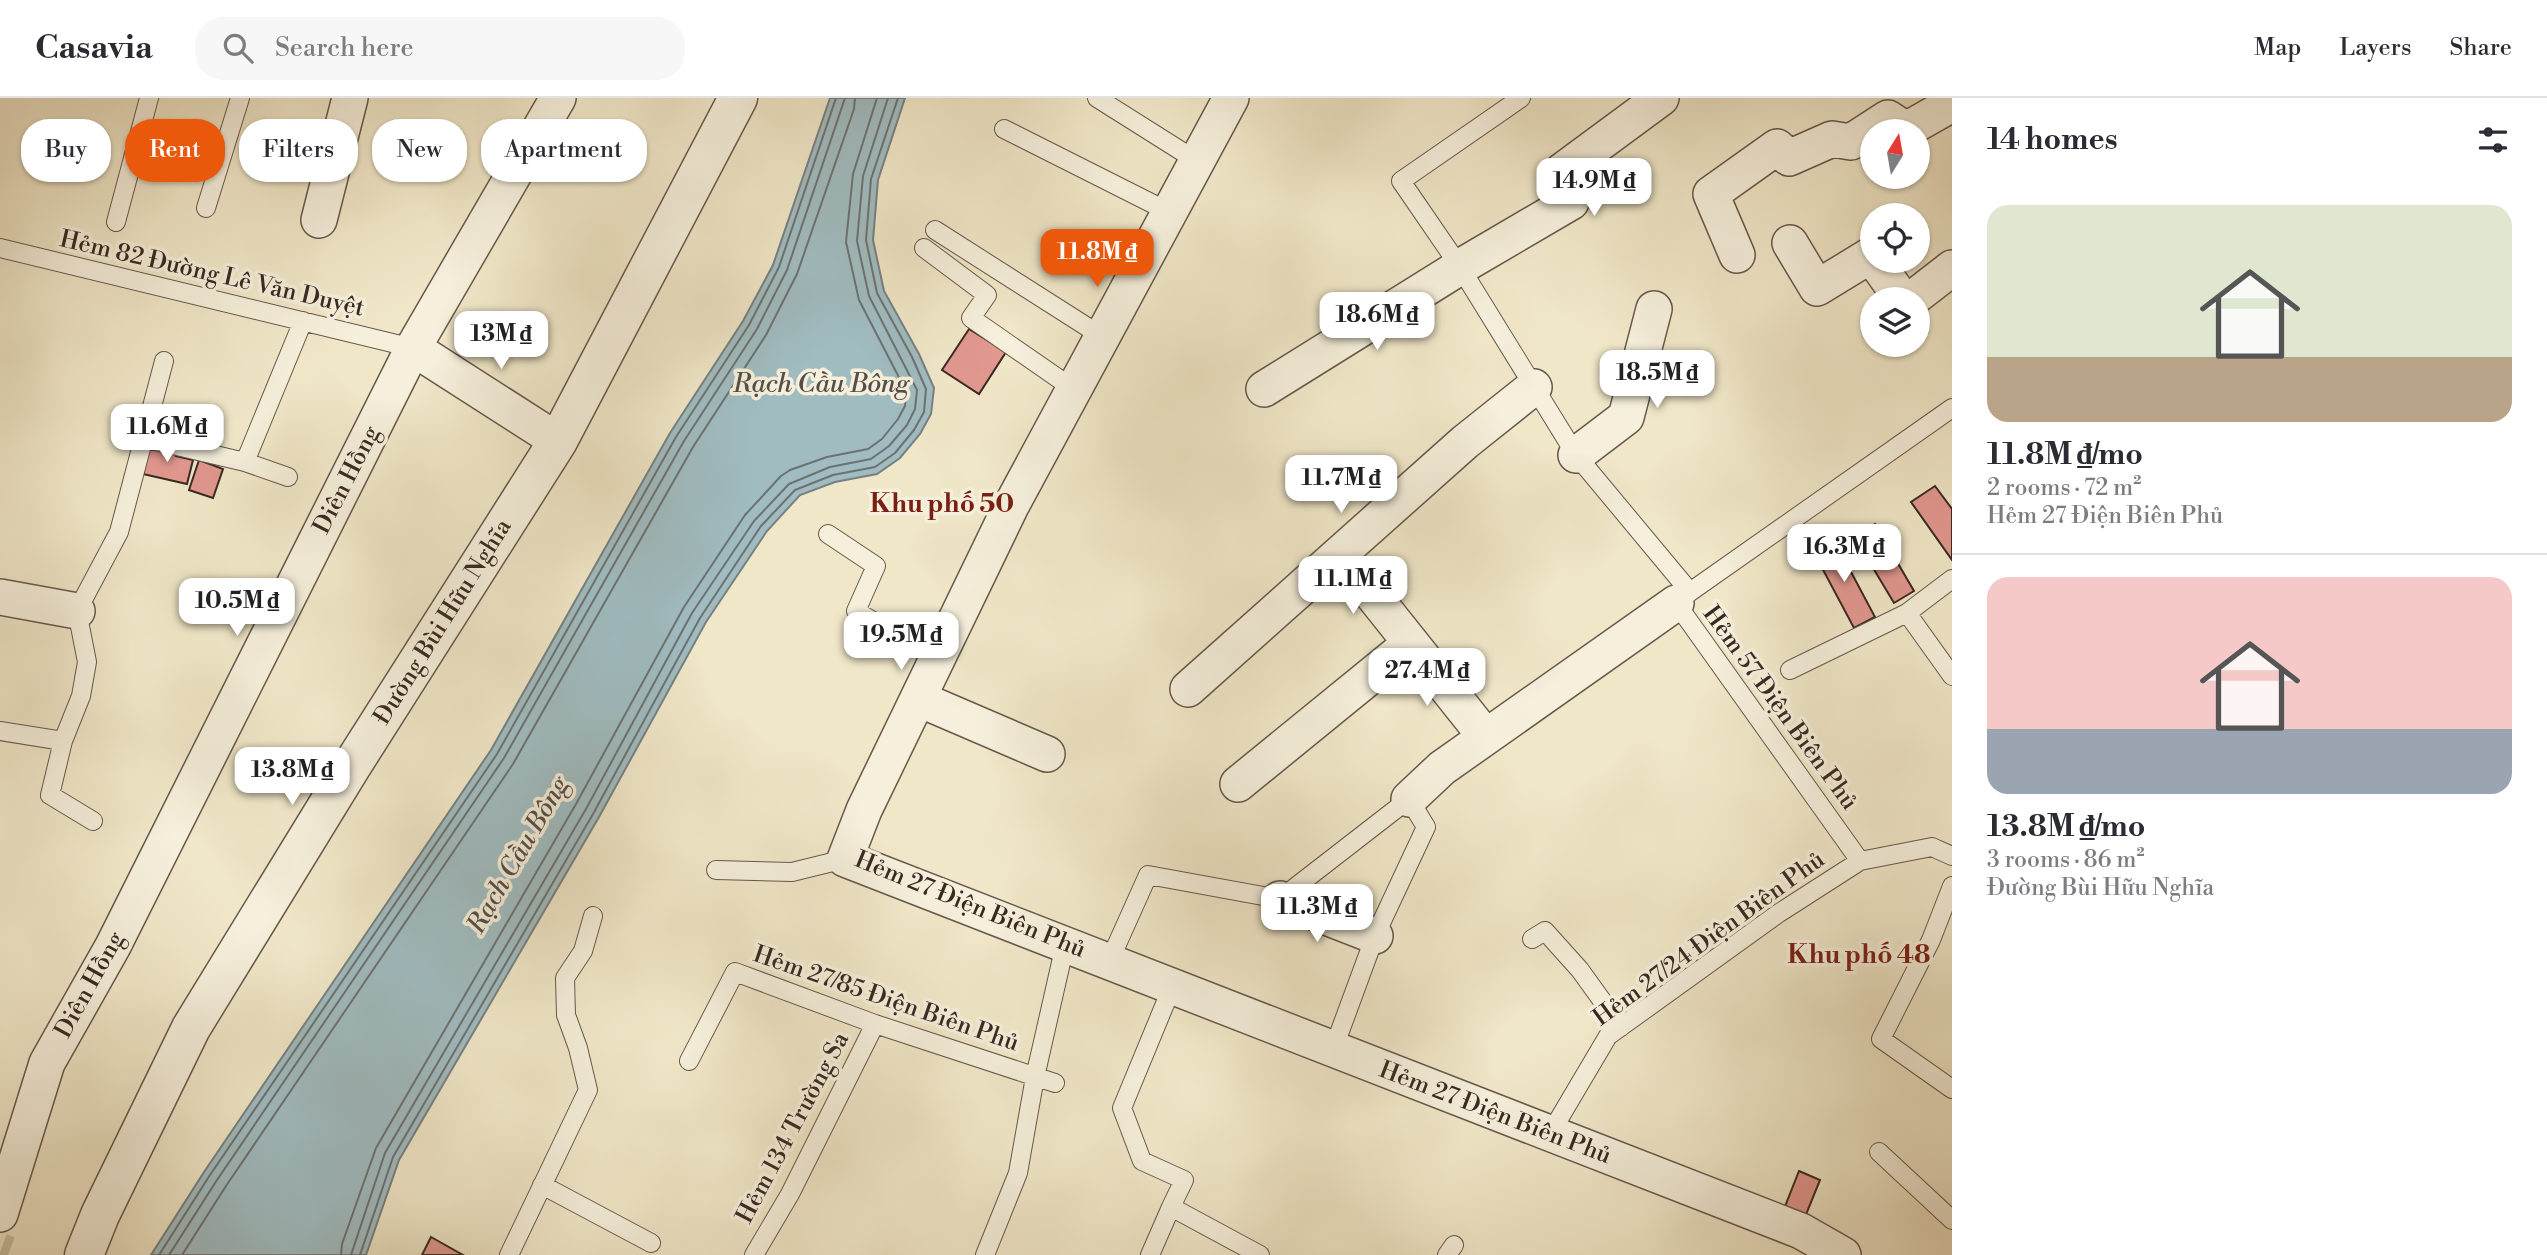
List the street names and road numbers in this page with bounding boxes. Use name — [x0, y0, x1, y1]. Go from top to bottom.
street label: Hẻm 82 Đường Lê Văn Duyệt — [57, 224, 368, 324]
street label: Diên Hồng — [307, 420, 387, 539]
street label: Đường Bùi Hữu Nghĩa — [367, 513, 519, 730]
street label: Hẻm 57 Điện Biên Phủ — [1696, 600, 1864, 816]
street label: Hẻm 27 Điện Biên Phủ — [850, 845, 1090, 965]
street label: Hẻm 27/24 Điện Biên Phủ — [1587, 845, 1831, 1033]
street label: Diên Hồng — [48, 926, 132, 1044]
street label: Hẻm 27/85 Điện Biên Phủ — [749, 939, 1023, 1059]
street label: Hẻm 134 Trường Sa — [730, 1027, 856, 1229]
street label: Hẻm 27 Điện Biên Phủ — [1375, 1055, 1616, 1171]

